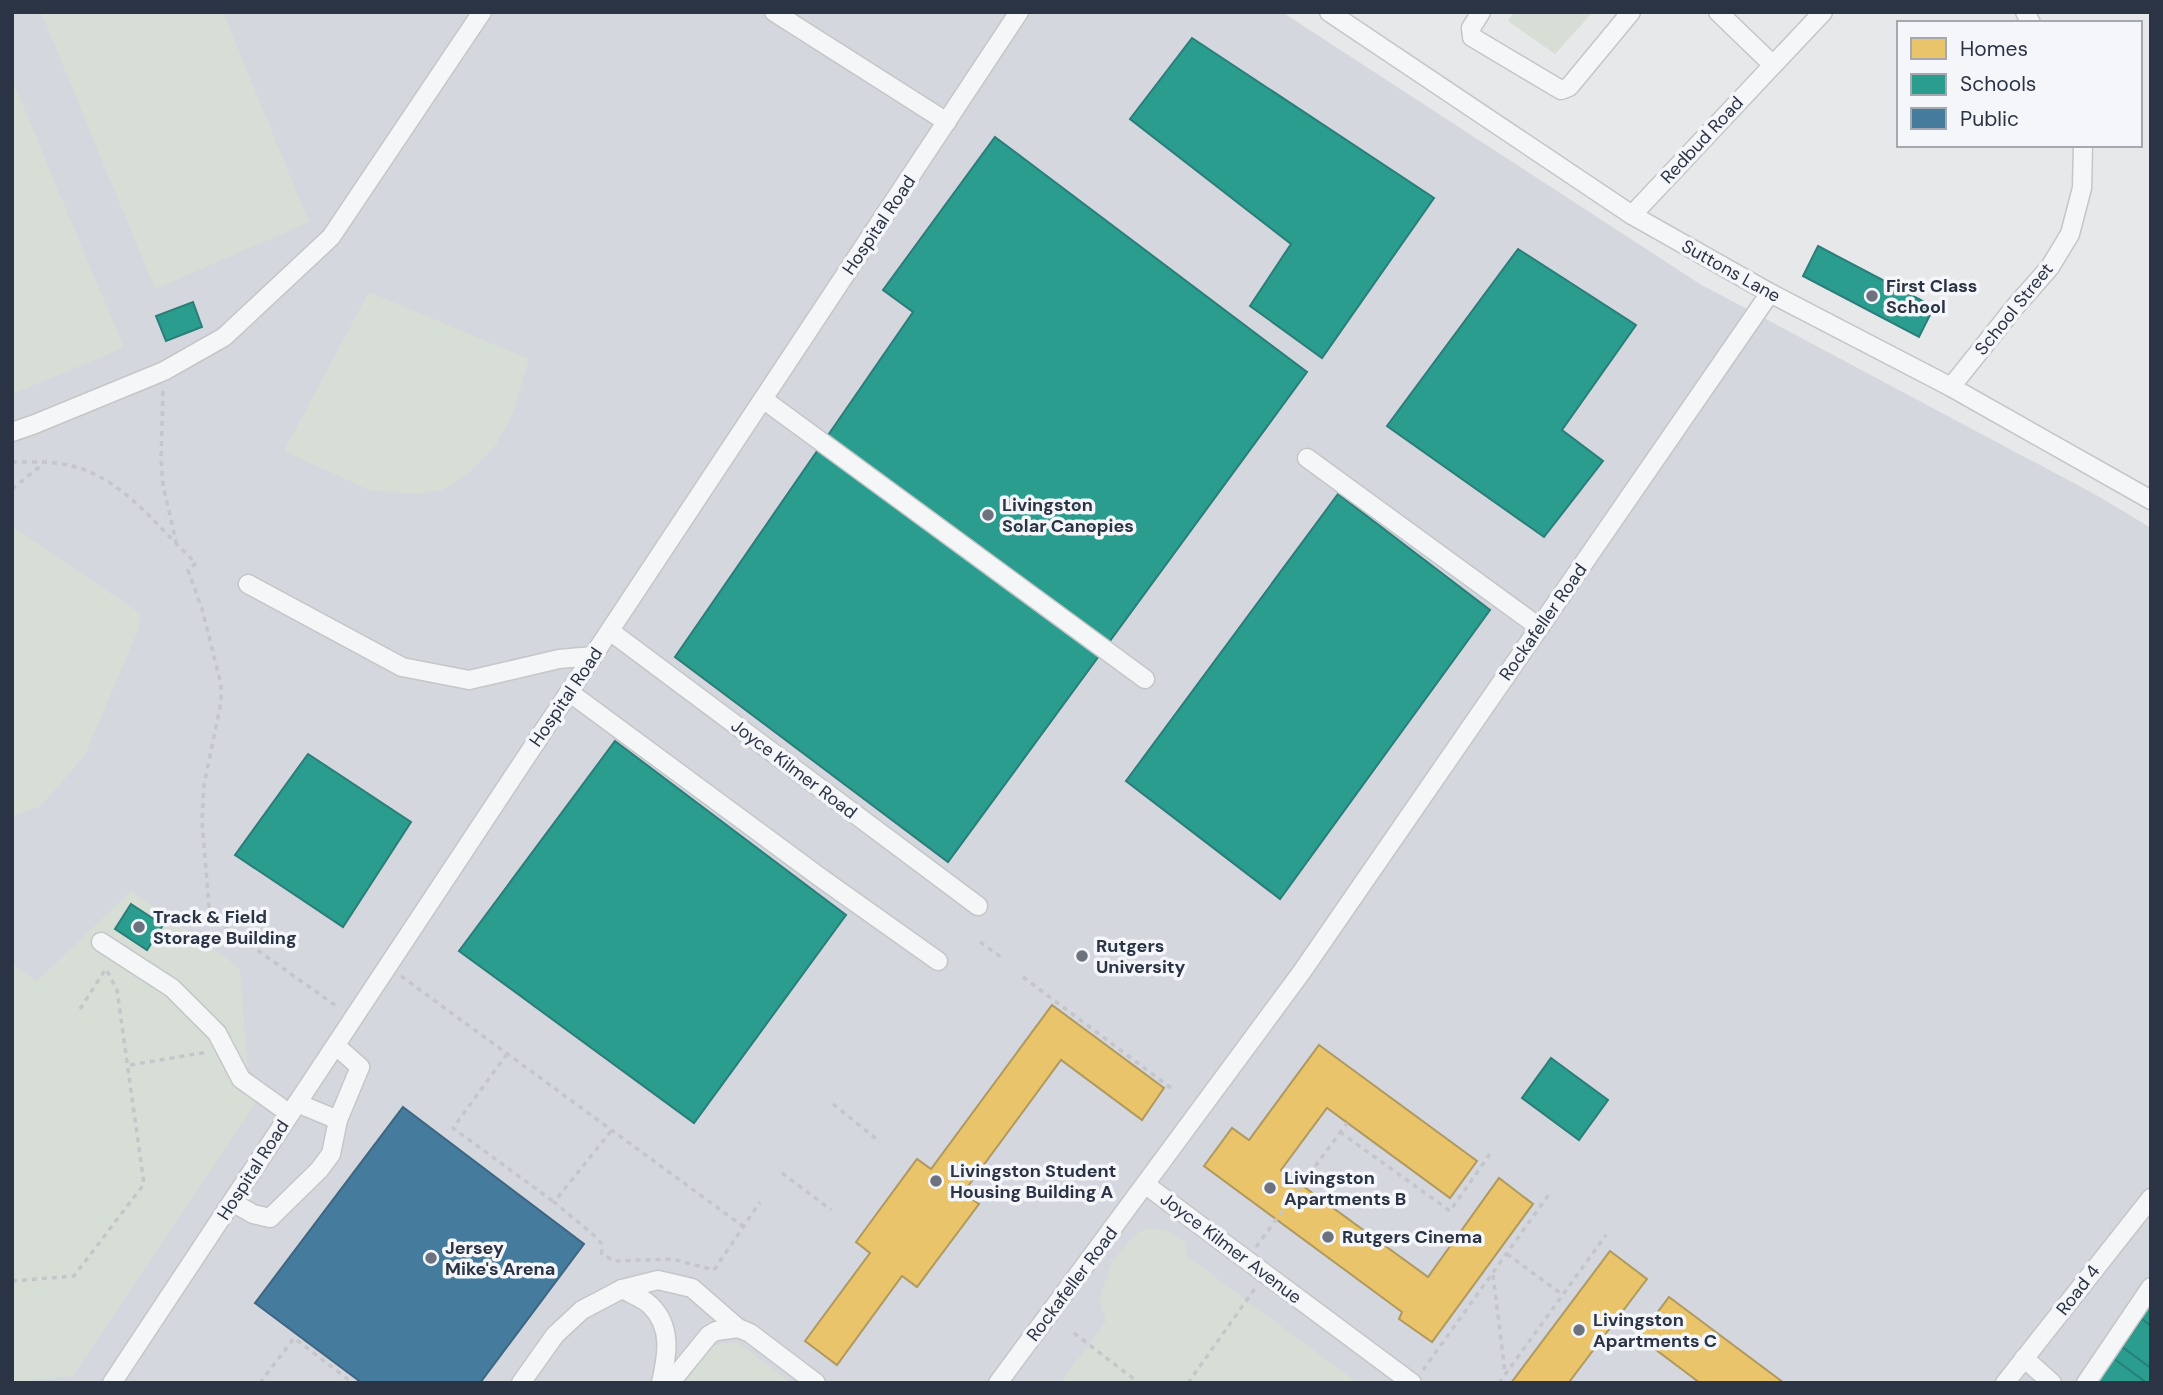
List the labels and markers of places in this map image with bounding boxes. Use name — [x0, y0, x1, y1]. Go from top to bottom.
place label: First Class School — [1886, 274, 1977, 319]
marker: First Class School — [1864, 288, 1880, 304]
place label: Livingston Solar Canopies — [1002, 493, 1134, 538]
marker: Livingston Solar Canopies — [980, 507, 996, 523]
place label: Track & Field Storage Building — [153, 905, 297, 950]
marker: Track & Field Storage Building — [131, 919, 147, 935]
place label: Rutgers University — [1096, 934, 1186, 979]
marker: Rutgers University — [1074, 948, 1090, 964]
place label: Livingston Student Housing Building A — [950, 1159, 1116, 1204]
place label: Livingston Apartments B — [1284, 1166, 1406, 1211]
marker: Livingston Student Housing Building A — [928, 1173, 944, 1189]
marker: Livingston Apartments B — [1262, 1180, 1278, 1196]
place label: Rutgers Cinema — [1342, 1225, 1482, 1249]
marker: Rutgers Cinema — [1320, 1229, 1336, 1245]
place label: Jersey Mike's Arena — [445, 1236, 555, 1281]
marker: Jersey Mike's Arena — [423, 1250, 439, 1266]
place label: Livingston Apartments C — [1593, 1308, 1717, 1353]
marker: Livingston Apartments C — [1571, 1322, 1587, 1338]

